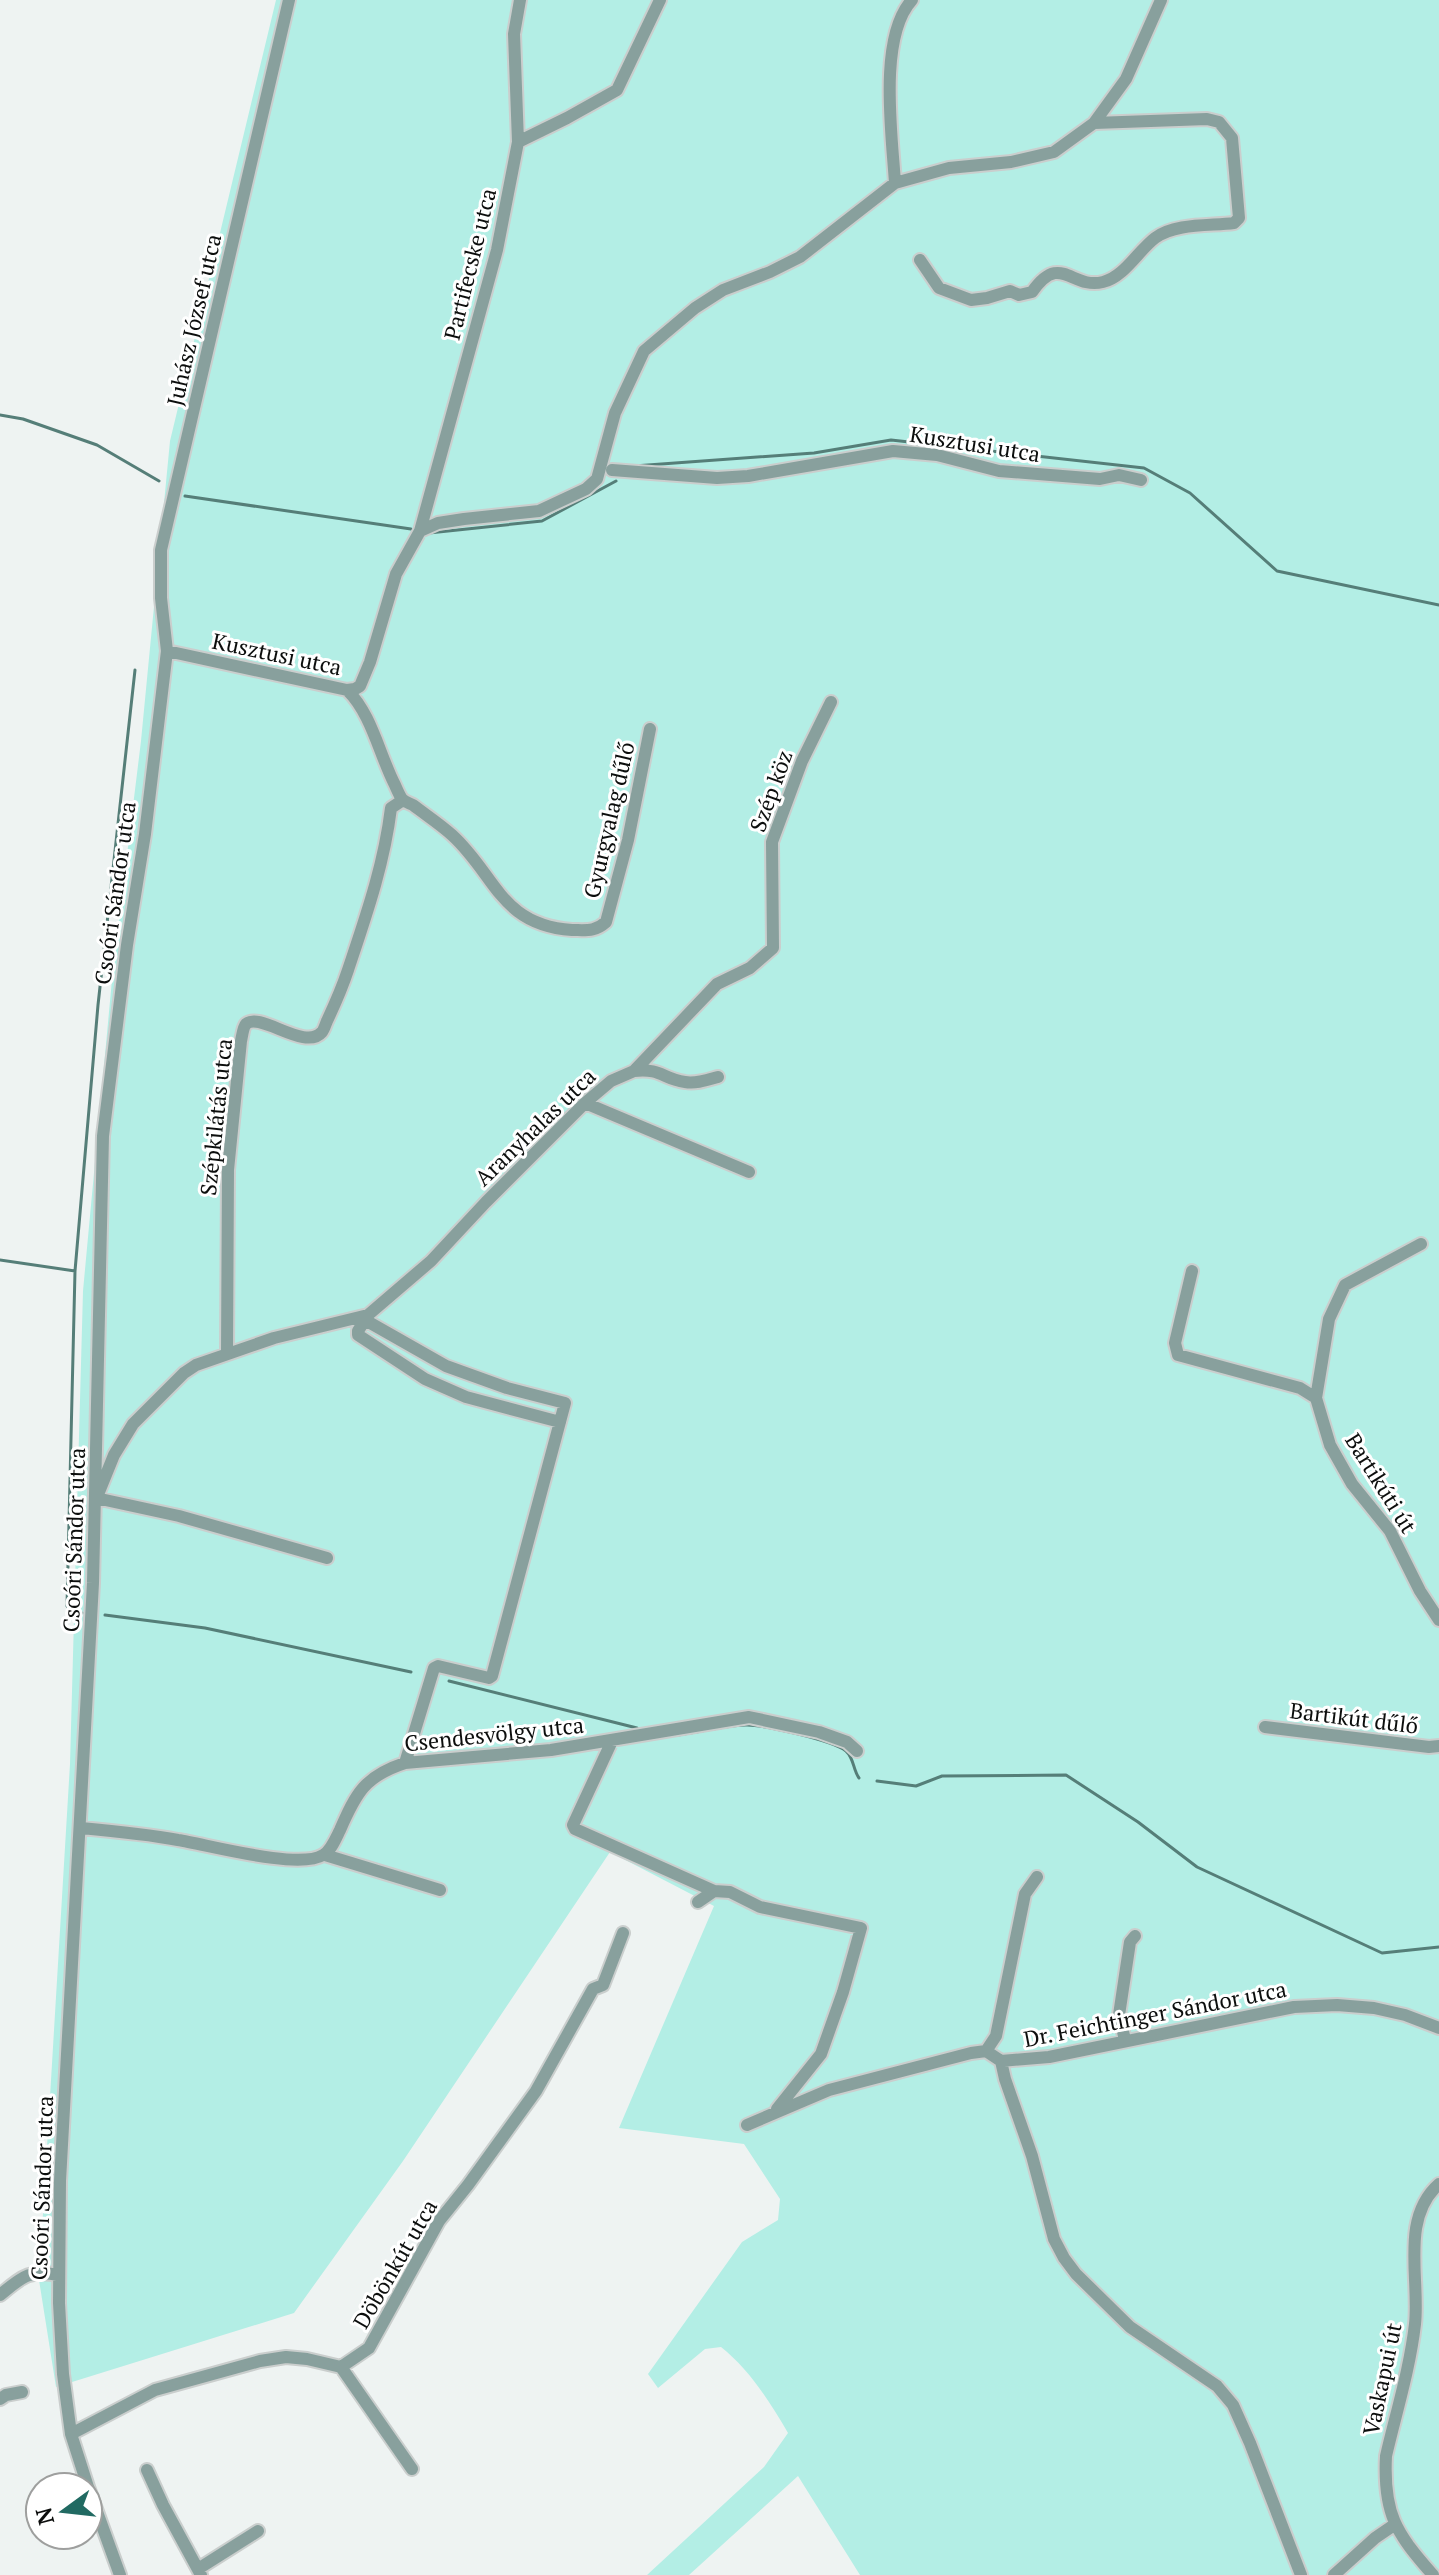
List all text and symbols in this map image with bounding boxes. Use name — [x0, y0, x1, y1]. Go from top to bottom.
street label: Partifecske utca — [437, 185, 502, 343]
street label: Juhász József utca — [160, 231, 227, 409]
street label: Kusztusi utca — [908, 419, 1042, 468]
street label: Kusztusi utca — [210, 626, 344, 681]
street label: Gyurgyalag dűlő — [576, 739, 641, 901]
street label: Szép köz — [742, 746, 799, 836]
street label: Csoóri Sándor utca — [87, 799, 142, 986]
street label: Szépkilátás utca — [193, 1037, 238, 1197]
street label: Aranyhalas utca — [468, 1061, 601, 1192]
street label: Bartikúti út — [1339, 1427, 1424, 1538]
street label: Csoóri Sándor utca — [56, 1447, 91, 1633]
street label: Bartikút dűlő — [1288, 1695, 1420, 1740]
street label: Csendesvölgy utca — [403, 1710, 585, 1757]
street label: Dr. Feichtinger Sándor utca — [1021, 1974, 1289, 2053]
street label: Csoóri Sándor utca — [24, 2095, 59, 2281]
street label: Döbönkút utca — [346, 2194, 443, 2334]
street label: Vaskapui út — [1355, 2320, 1408, 2438]
north arrow — [24, 2471, 104, 2551]
text: N — [28, 2504, 60, 2528]

